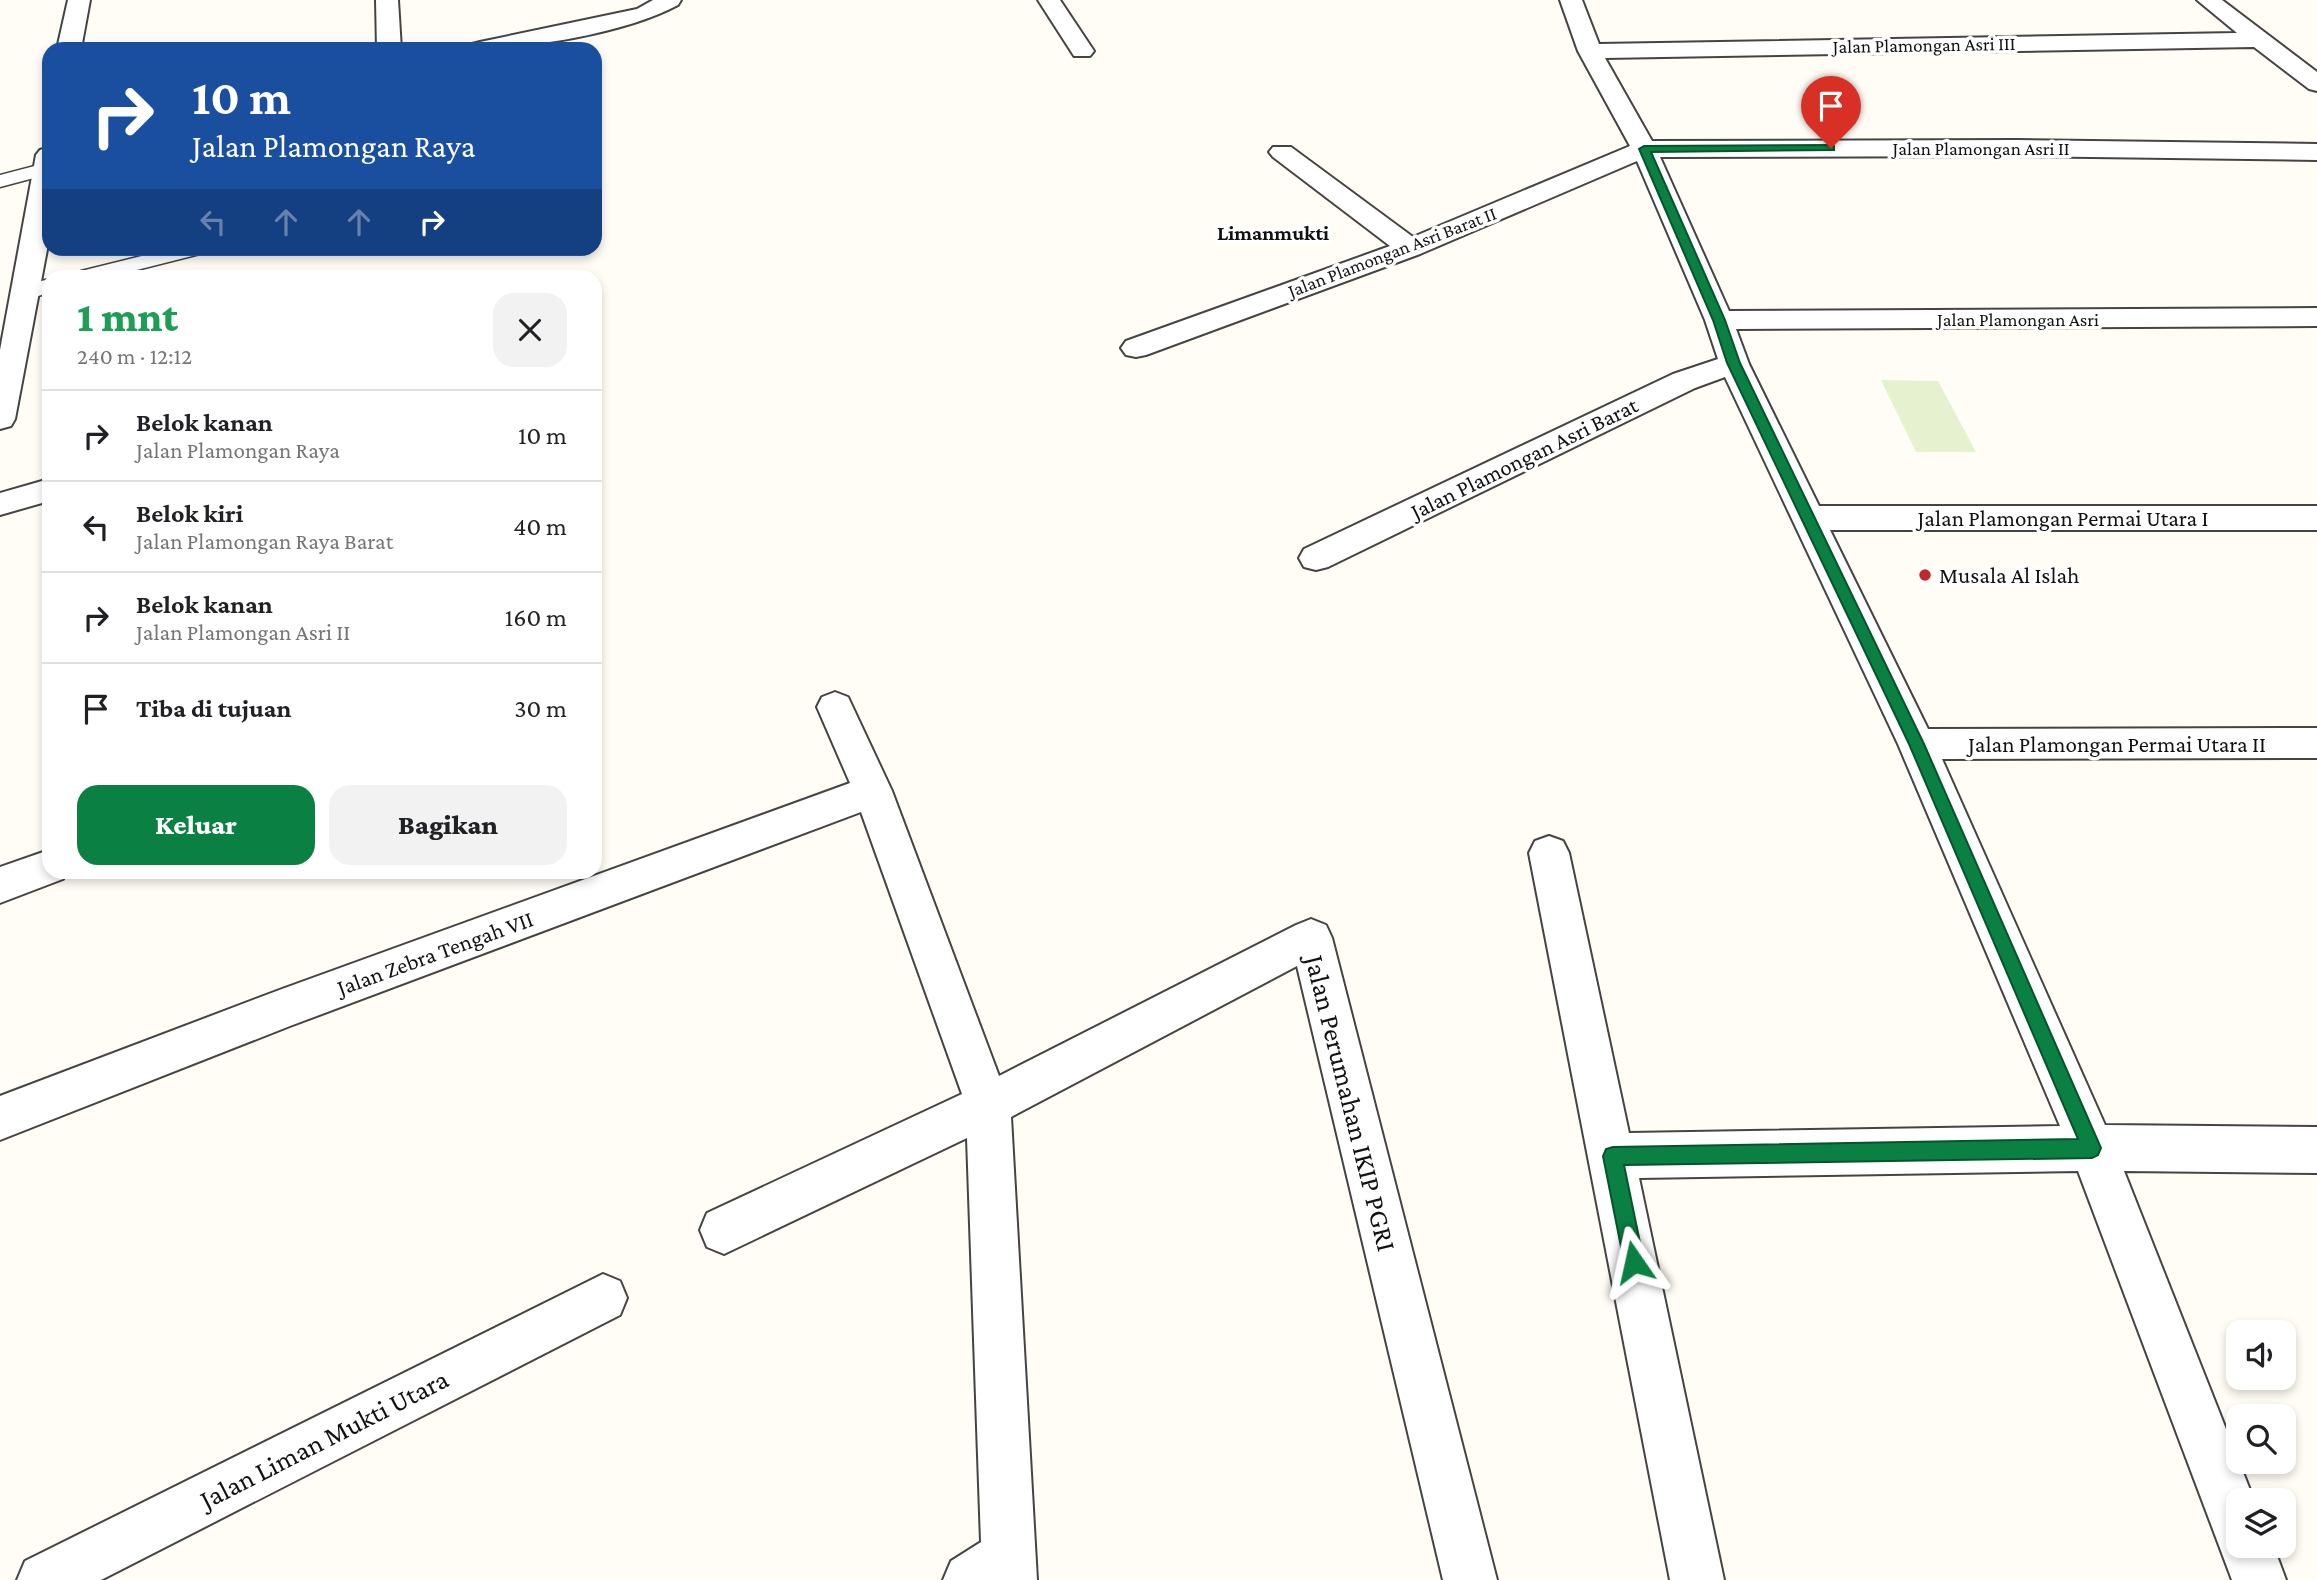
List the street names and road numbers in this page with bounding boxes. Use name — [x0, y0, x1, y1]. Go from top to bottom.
street label: Jalan Plamongan Asri III — [1831, 33, 2015, 57]
street label: Jalan Plamongan Asri II — [1891, 138, 2069, 159]
street label: Jalan Plamongan Asri Barat II — [1283, 203, 1499, 302]
street label: Jalan Plamongan Asri — [1935, 309, 2099, 330]
street label: Jalan Plamongan Asri Barat — [1404, 391, 1642, 525]
street label: Jalan Plamongan Permai Utara I — [1915, 505, 2209, 531]
street label: Jalan Plamongan Permai Utara II — [1966, 731, 2266, 757]
street label: Jalan Zebra Tengah VII — [332, 905, 537, 1001]
street label: Jalan Perumahan IKIP PGRI — [1298, 949, 1403, 1254]
street label: Jalan Liman Mukti Utara — [192, 1363, 453, 1517]

